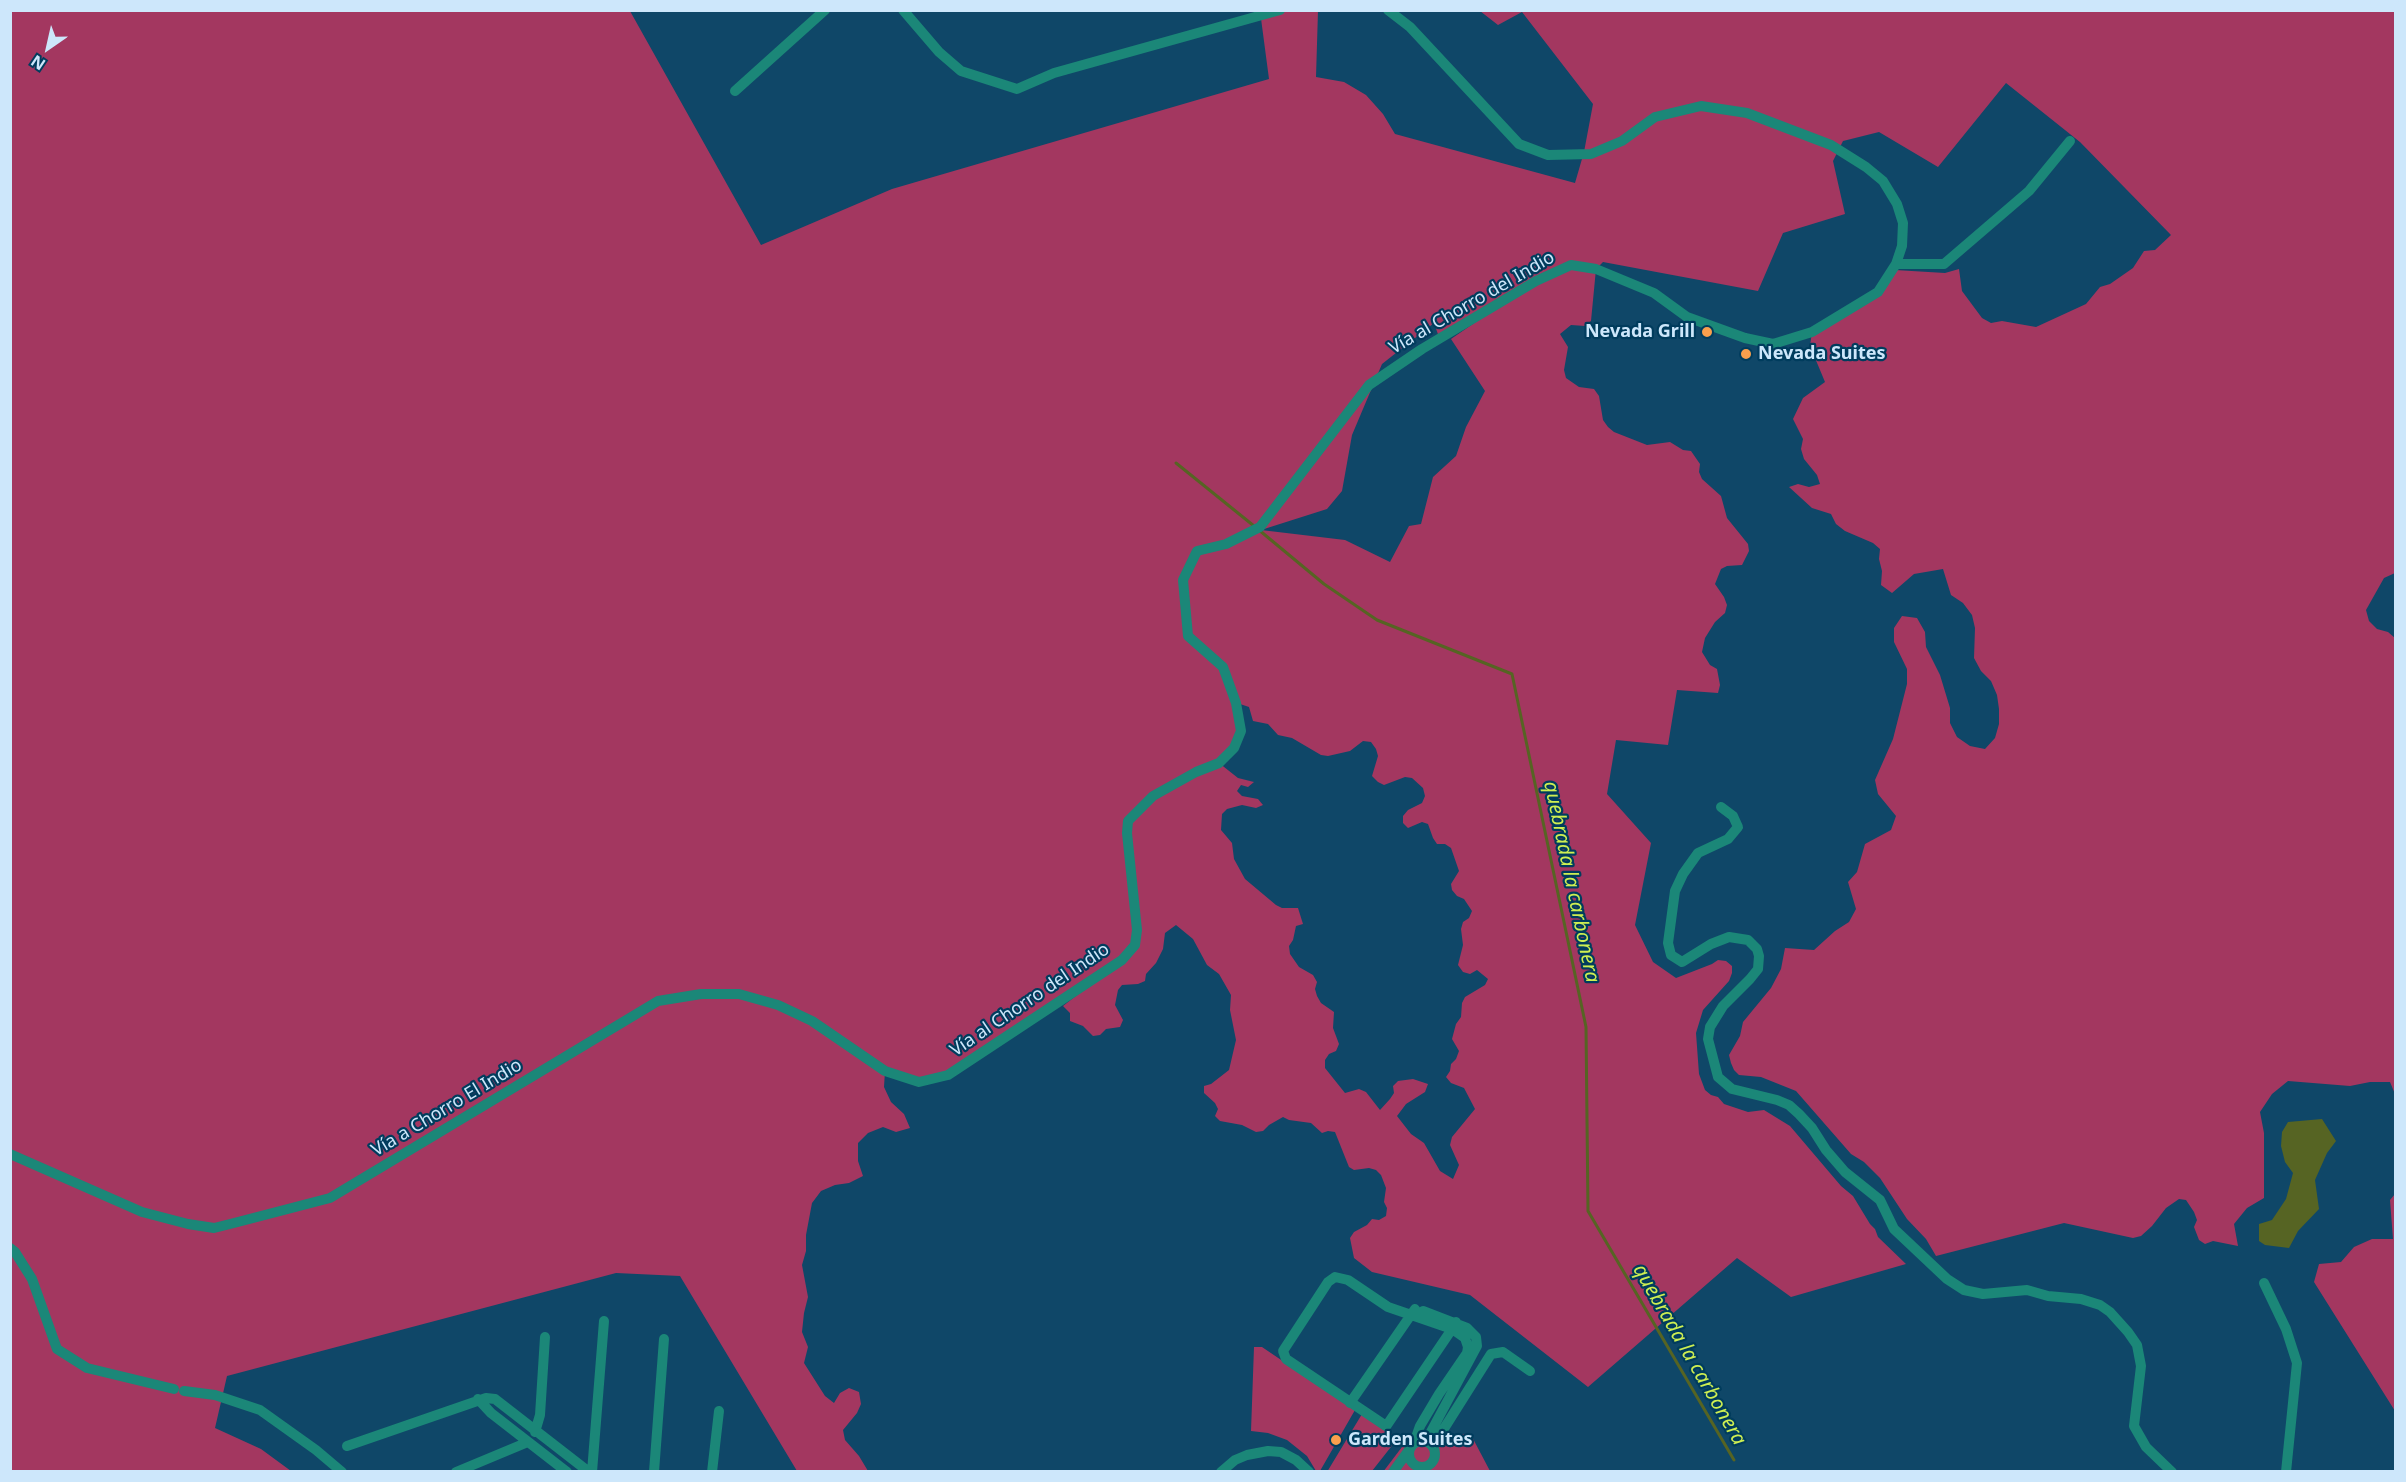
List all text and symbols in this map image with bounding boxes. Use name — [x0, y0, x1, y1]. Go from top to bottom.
north arrow — [18, 18, 78, 78]
text: N — [26, 50, 49, 76]
street label: Vía al Chorro del Indio — [1385, 247, 1559, 359]
place label: Nevada Grill — [1585, 321, 1695, 343]
marker: Nevada Grill — [1700, 325, 1714, 339]
place label: Nevada Suites — [1758, 343, 1886, 365]
marker: Nevada Suites — [1739, 347, 1753, 361]
water label: quebrada la carbonera — [1538, 779, 1604, 985]
street label: Vía al Chorro del Indio — [946, 939, 1114, 1061]
street label: Vía a Chorro El Indio — [368, 1055, 526, 1161]
water label: quebrada la carbonera — [1627, 1260, 1751, 1450]
place label: Garden Suites — [1348, 1429, 1473, 1451]
marker: Garden Suites — [1329, 1433, 1343, 1447]

